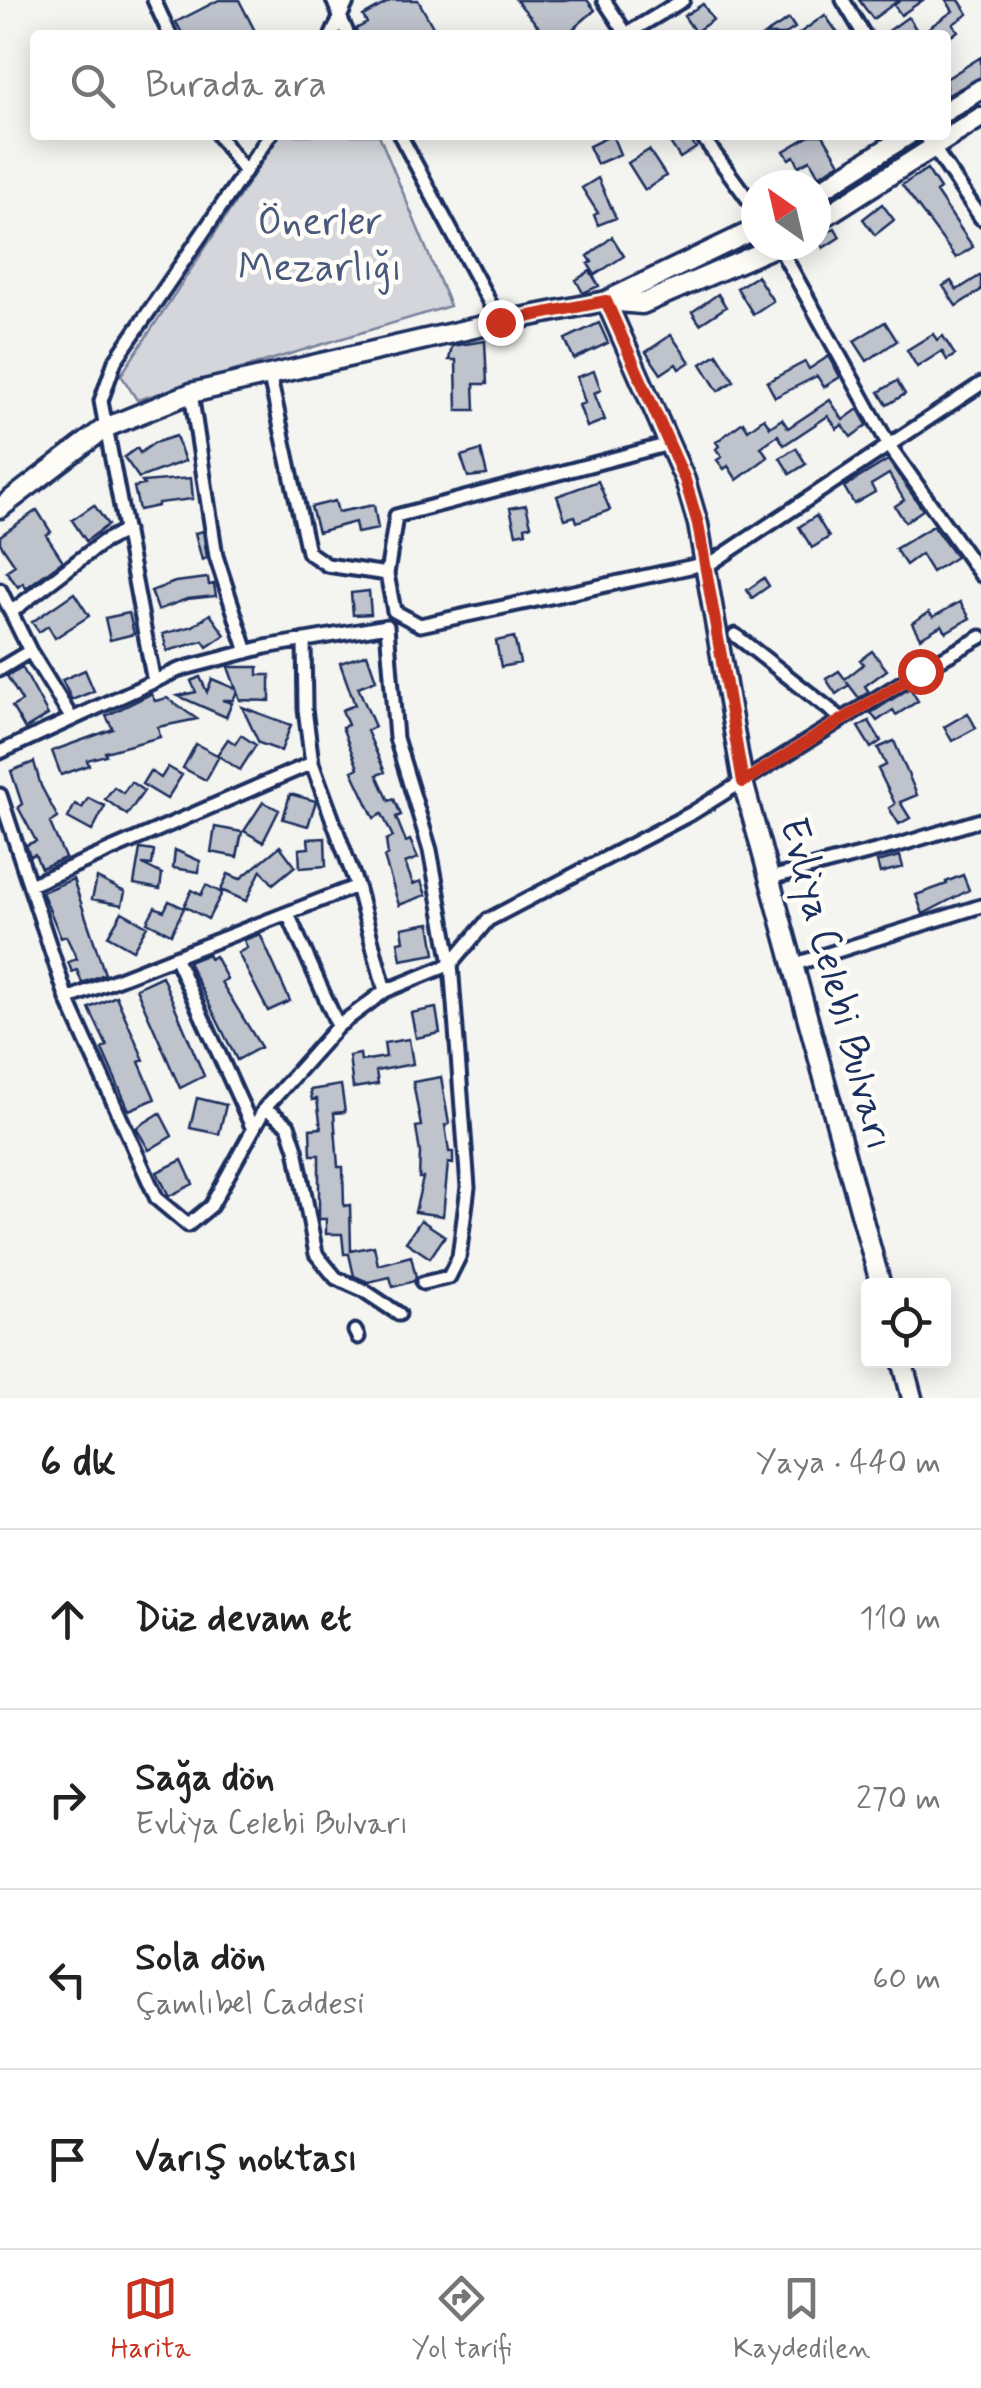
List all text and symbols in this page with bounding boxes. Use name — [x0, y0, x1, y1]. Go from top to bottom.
search box — [30, 30, 951, 140]
icon: search — [65, 58, 120, 113]
text: Burada ara — [145, 61, 327, 110]
north arrow — [741, 170, 831, 260]
park label: Önerler Mezarlığı — [238, 197, 402, 295]
route end — [478, 300, 524, 346]
route start — [898, 649, 944, 695]
street label: Evliya Celebi Bulvarı — [766, 812, 904, 1156]
map controls — [861, 1278, 951, 1368]
button: locate — [861, 1278, 951, 1368]
text: 6 dk — [40, 1436, 116, 1491]
text: Yaya · 440 m — [756, 1442, 941, 1484]
icon: ahead — [40, 1592, 95, 1647]
text: Düz devam et — [135, 1595, 352, 1644]
text: 110 m — [860, 1598, 941, 1640]
text: Sağa dön — [135, 1754, 275, 1803]
icon: right — [40, 1772, 95, 1827]
text: 270 m — [856, 1778, 941, 1820]
text: Evliya Celebi Bulvarı — [135, 1803, 408, 1845]
text: Sola dön — [135, 1934, 266, 1983]
icon: left — [40, 1952, 95, 2007]
text: 60 m — [872, 1958, 941, 2000]
text: Çamlıbel Caddesi — [135, 1983, 364, 2025]
icon: arrive — [40, 2132, 95, 2187]
text: Varış noktası — [135, 2135, 358, 2184]
tab: Harita — [110, 2271, 191, 2368]
tab: Yol tarifi — [412, 2271, 512, 2368]
tab: Kaydedilen — [733, 2271, 871, 2368]

